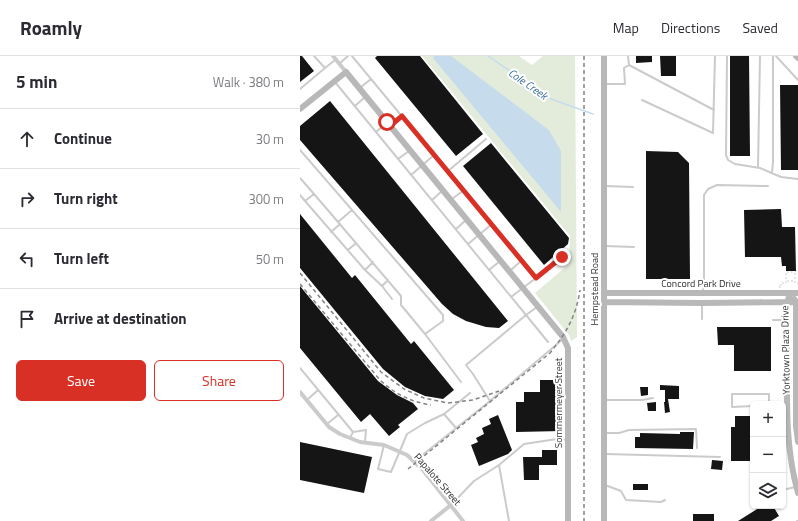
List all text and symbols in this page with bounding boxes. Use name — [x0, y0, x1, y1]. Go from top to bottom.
text: Roamly — [20, 13, 82, 42]
text: Map — [613, 17, 639, 38]
text: Directions — [661, 17, 720, 38]
text: Saved — [742, 17, 778, 38]
water label: Cole Creek — [505, 65, 552, 104]
text: 5 min — [16, 69, 57, 95]
text: Walk · 380 m — [213, 72, 284, 92]
route start — [378, 113, 396, 131]
text: Continue — [54, 127, 112, 150]
icon: ahead — [16, 128, 38, 150]
text: 30 m — [256, 129, 284, 149]
text: Turn right — [54, 187, 118, 210]
icon: right — [16, 188, 38, 210]
text: 300 m — [248, 189, 284, 209]
text: Turn left — [54, 247, 109, 270]
icon: left — [16, 248, 38, 270]
route end — [553, 248, 571, 266]
text: 50 m — [256, 249, 284, 269]
street label: Hempstead Road — [587, 253, 602, 325]
street label: Concord Park Drive — [661, 276, 741, 291]
street label: Yorktown Plaza Drive — [777, 305, 794, 395]
text: Arrive at destination — [54, 307, 187, 330]
icon: arrive — [16, 308, 38, 330]
street label: Sommermeyer Street — [551, 357, 566, 448]
button: Save — [16, 360, 146, 401]
button: Share — [154, 360, 284, 401]
map controls — [750, 401, 786, 509]
button: + — [750, 401, 786, 437]
button: − — [750, 437, 786, 473]
street label: Papalote Street — [411, 450, 465, 509]
button: layers — [750, 473, 786, 509]

